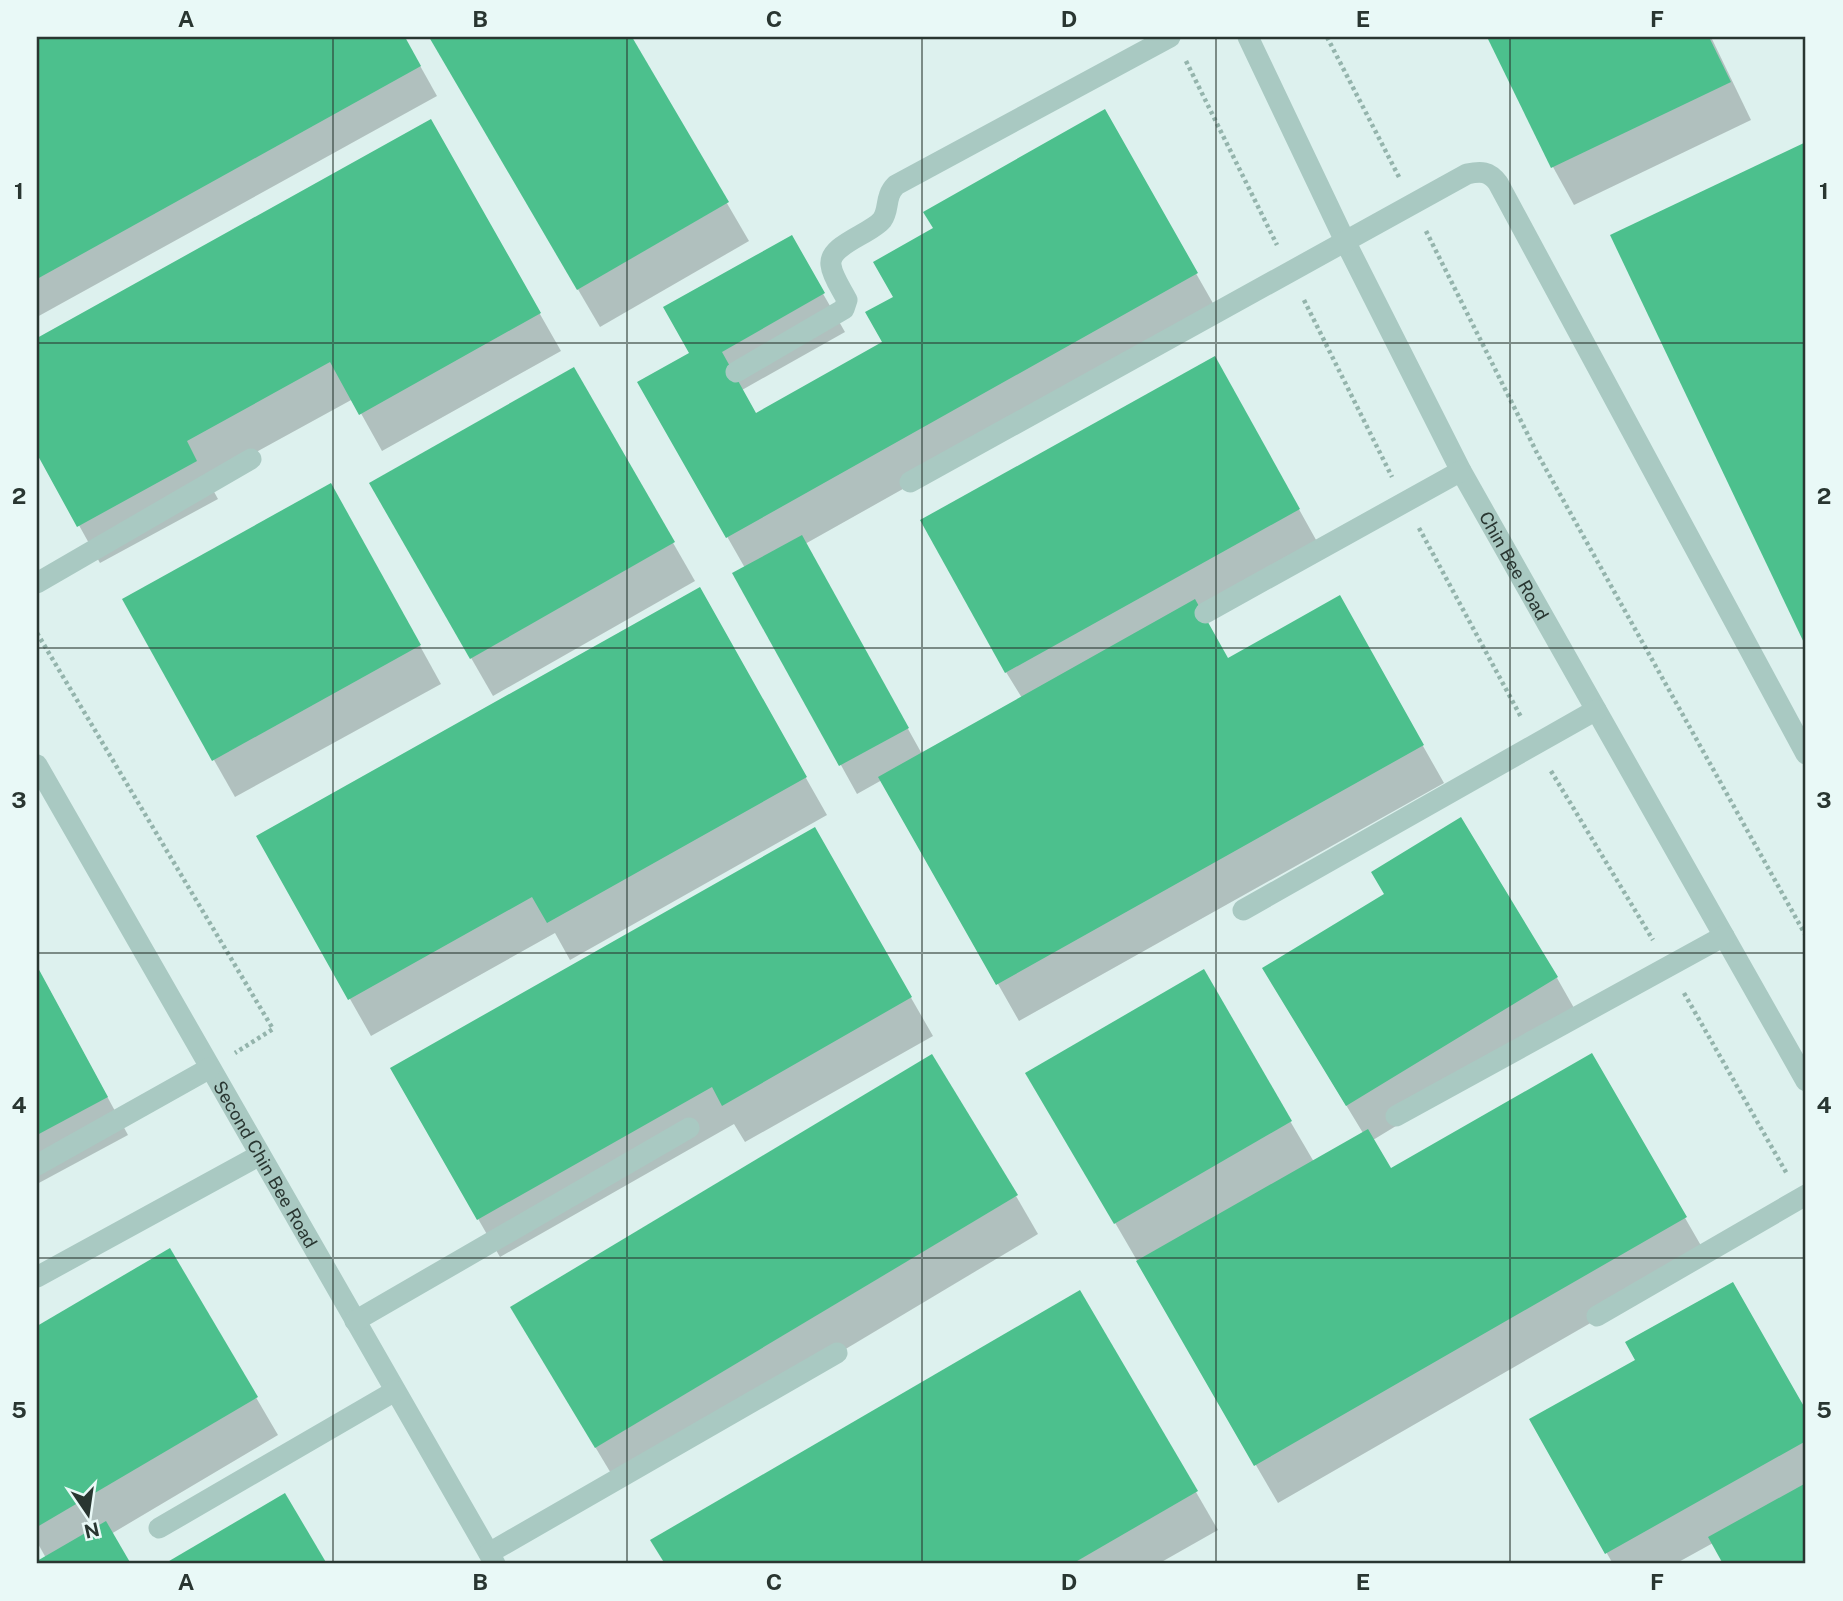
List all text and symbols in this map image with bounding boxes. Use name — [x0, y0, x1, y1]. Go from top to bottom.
text: A — [178, 5, 195, 32]
text: B — [472, 5, 488, 32]
text: C — [766, 5, 782, 32]
text: D — [1061, 5, 1077, 32]
text: E — [1356, 5, 1370, 32]
text: F — [1650, 5, 1664, 32]
text: 1 — [14, 177, 24, 204]
text: 1 — [1819, 177, 1829, 204]
text: 2 — [12, 482, 26, 509]
text: 2 — [1817, 482, 1831, 509]
street label: Chin Bee Road — [1475, 507, 1553, 624]
text: 3 — [11, 786, 27, 813]
text: 3 — [1816, 786, 1832, 813]
street label: Second Chin Bee Road — [210, 1077, 322, 1251]
text: 4 — [11, 1091, 27, 1118]
text: 4 — [1816, 1091, 1832, 1118]
text: 5 — [11, 1396, 27, 1423]
text: 5 — [1816, 1396, 1832, 1423]
north arrow — [52, 1478, 122, 1548]
text: N — [82, 1518, 102, 1543]
text: A — [178, 1568, 195, 1595]
text: B — [472, 1568, 488, 1595]
text: C — [766, 1568, 782, 1595]
text: D — [1061, 1568, 1077, 1595]
text: E — [1356, 1568, 1370, 1595]
text: F — [1650, 1568, 1664, 1595]

